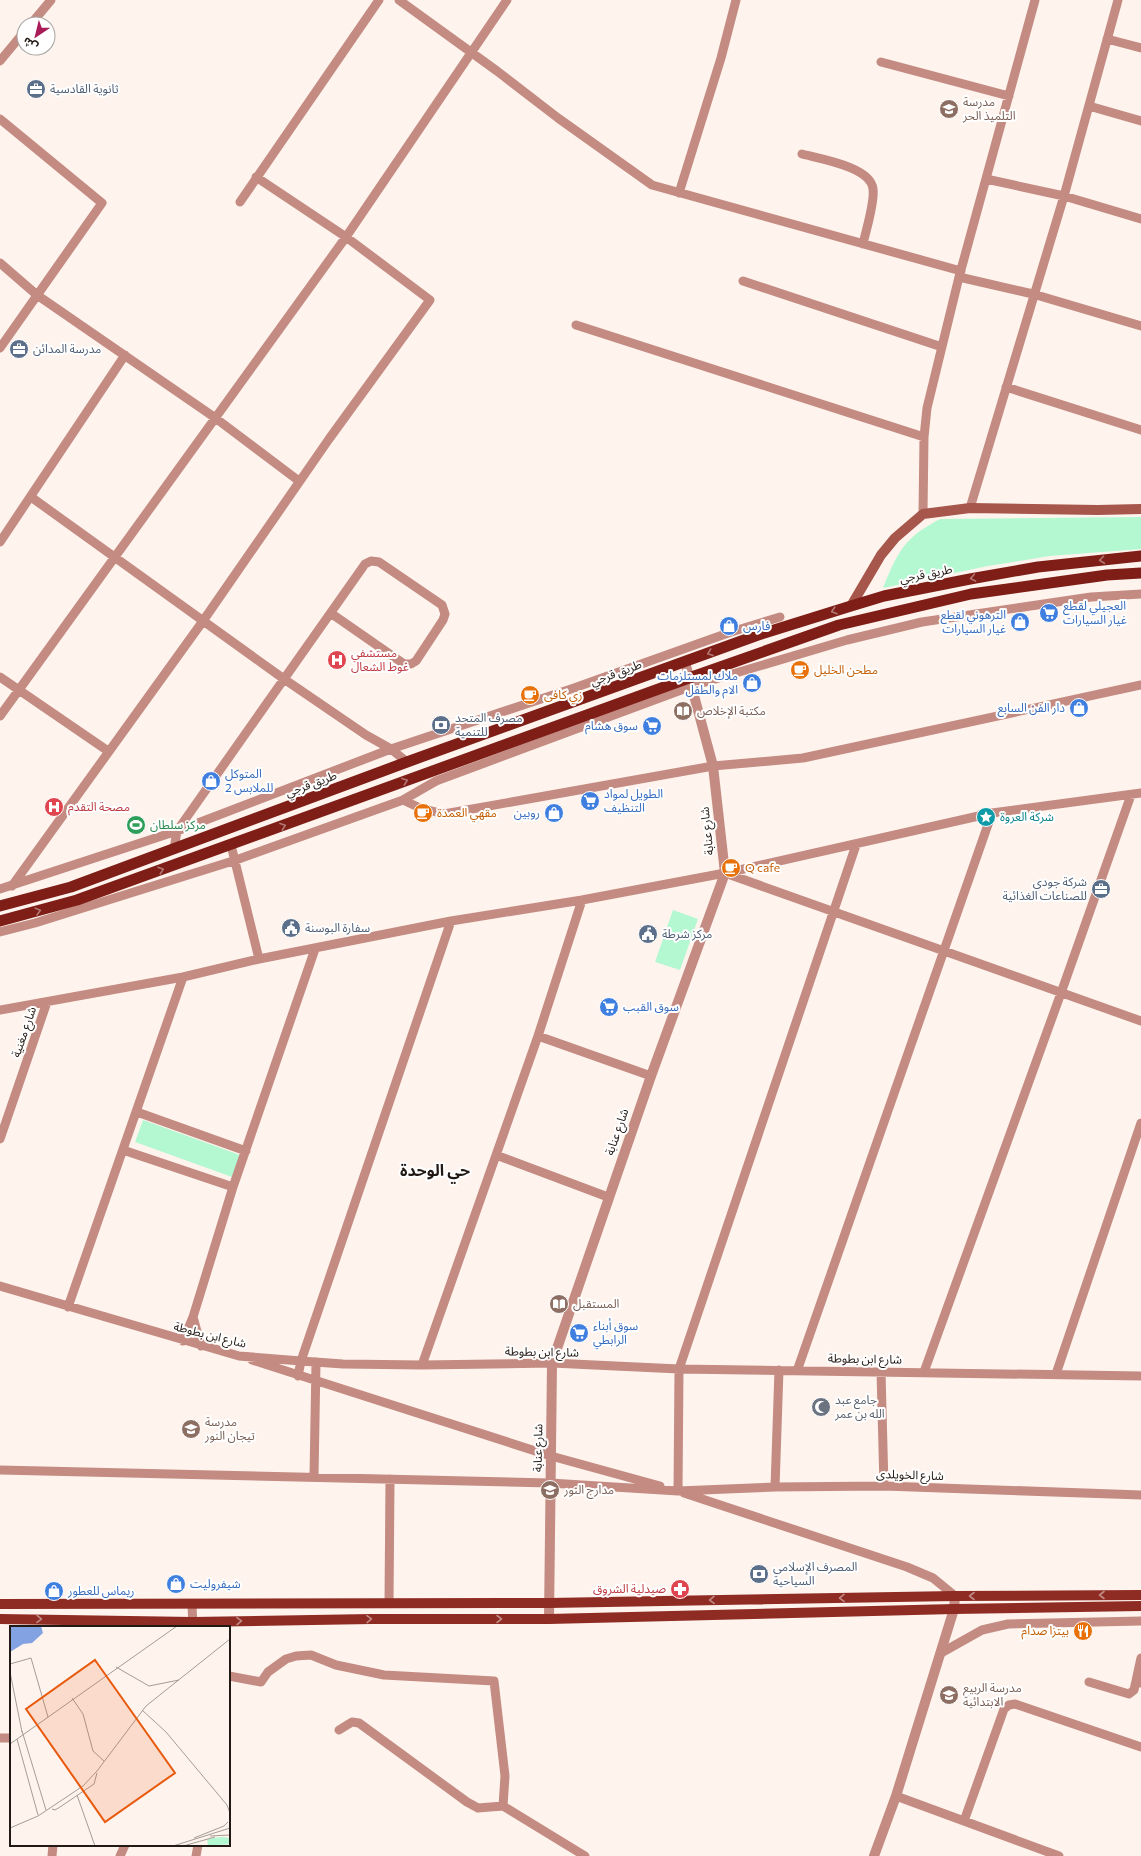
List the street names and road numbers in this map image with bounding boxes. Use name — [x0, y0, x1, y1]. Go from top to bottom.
street label: طريق قرجي — [898, 561, 954, 589]
street label: طريق قرجي — [588, 656, 645, 691]
street label: طريق قرجي — [283, 767, 340, 802]
street label: شارع عنابة — [697, 806, 718, 856]
street label: شارع مغنية — [8, 1004, 41, 1060]
street label: شارع عنابة — [602, 1107, 633, 1158]
street label: شارع ابن بطوطة — [172, 1318, 248, 1353]
street label: شارع ابن بطوطة — [505, 1343, 579, 1362]
street label: شارع ابن بطوطة — [828, 1350, 902, 1369]
street label: شارع عنابة — [530, 1424, 547, 1472]
street label: شارع الخويلدى — [876, 1466, 944, 1485]

